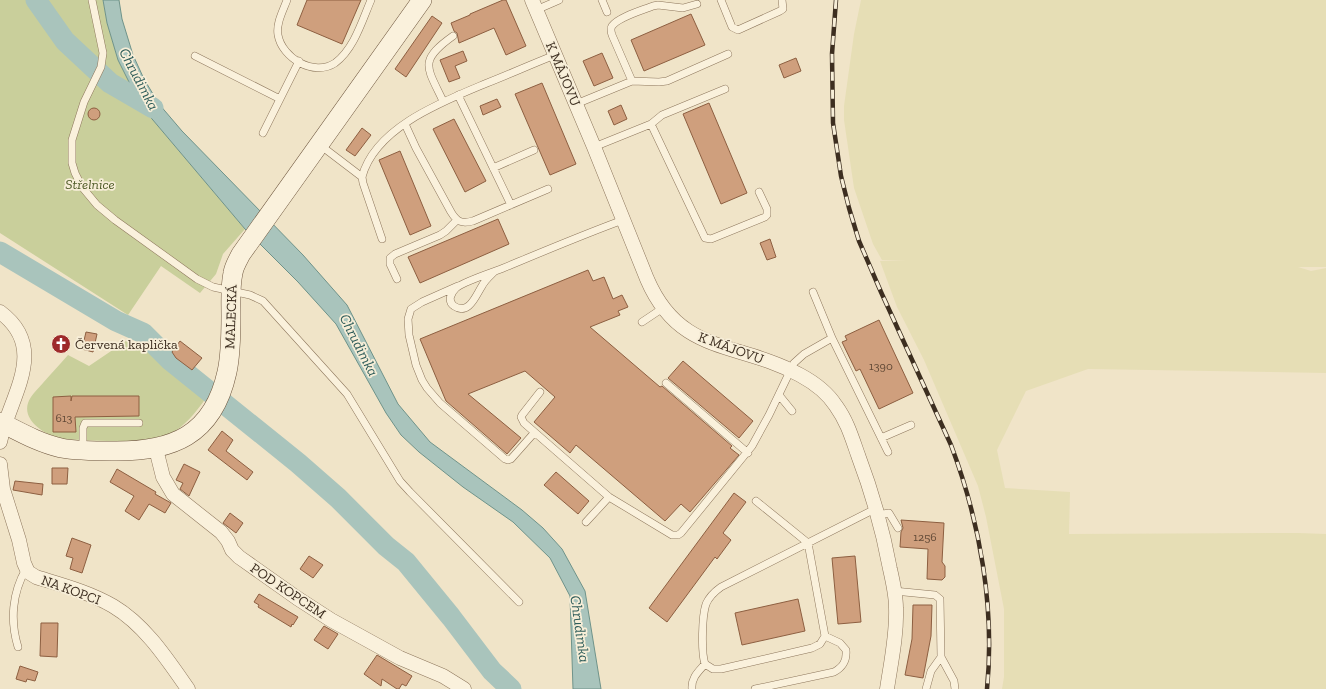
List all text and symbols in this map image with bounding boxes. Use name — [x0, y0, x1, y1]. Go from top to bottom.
street label: K MÁJOVU — [542, 39, 584, 109]
water label: Chrudimka — [115, 45, 163, 113]
park label: Střelnice — [65, 176, 115, 193]
street label: MALECKÁ — [221, 284, 241, 349]
water label: Chrudimka — [336, 311, 382, 379]
street label: K MÁJOVU — [696, 328, 766, 368]
church icon: Červená kaplička — [50, 333, 72, 355]
place label: Červená kaplička — [75, 336, 178, 353]
house number: 1390 — [869, 359, 893, 373]
house number: 613 — [56, 411, 73, 425]
house number: 1256 — [913, 530, 937, 544]
street label: POD KOPCEM — [247, 560, 329, 622]
street label: NA KOPCI — [39, 571, 103, 609]
water label: Chrudimka — [566, 594, 594, 664]

